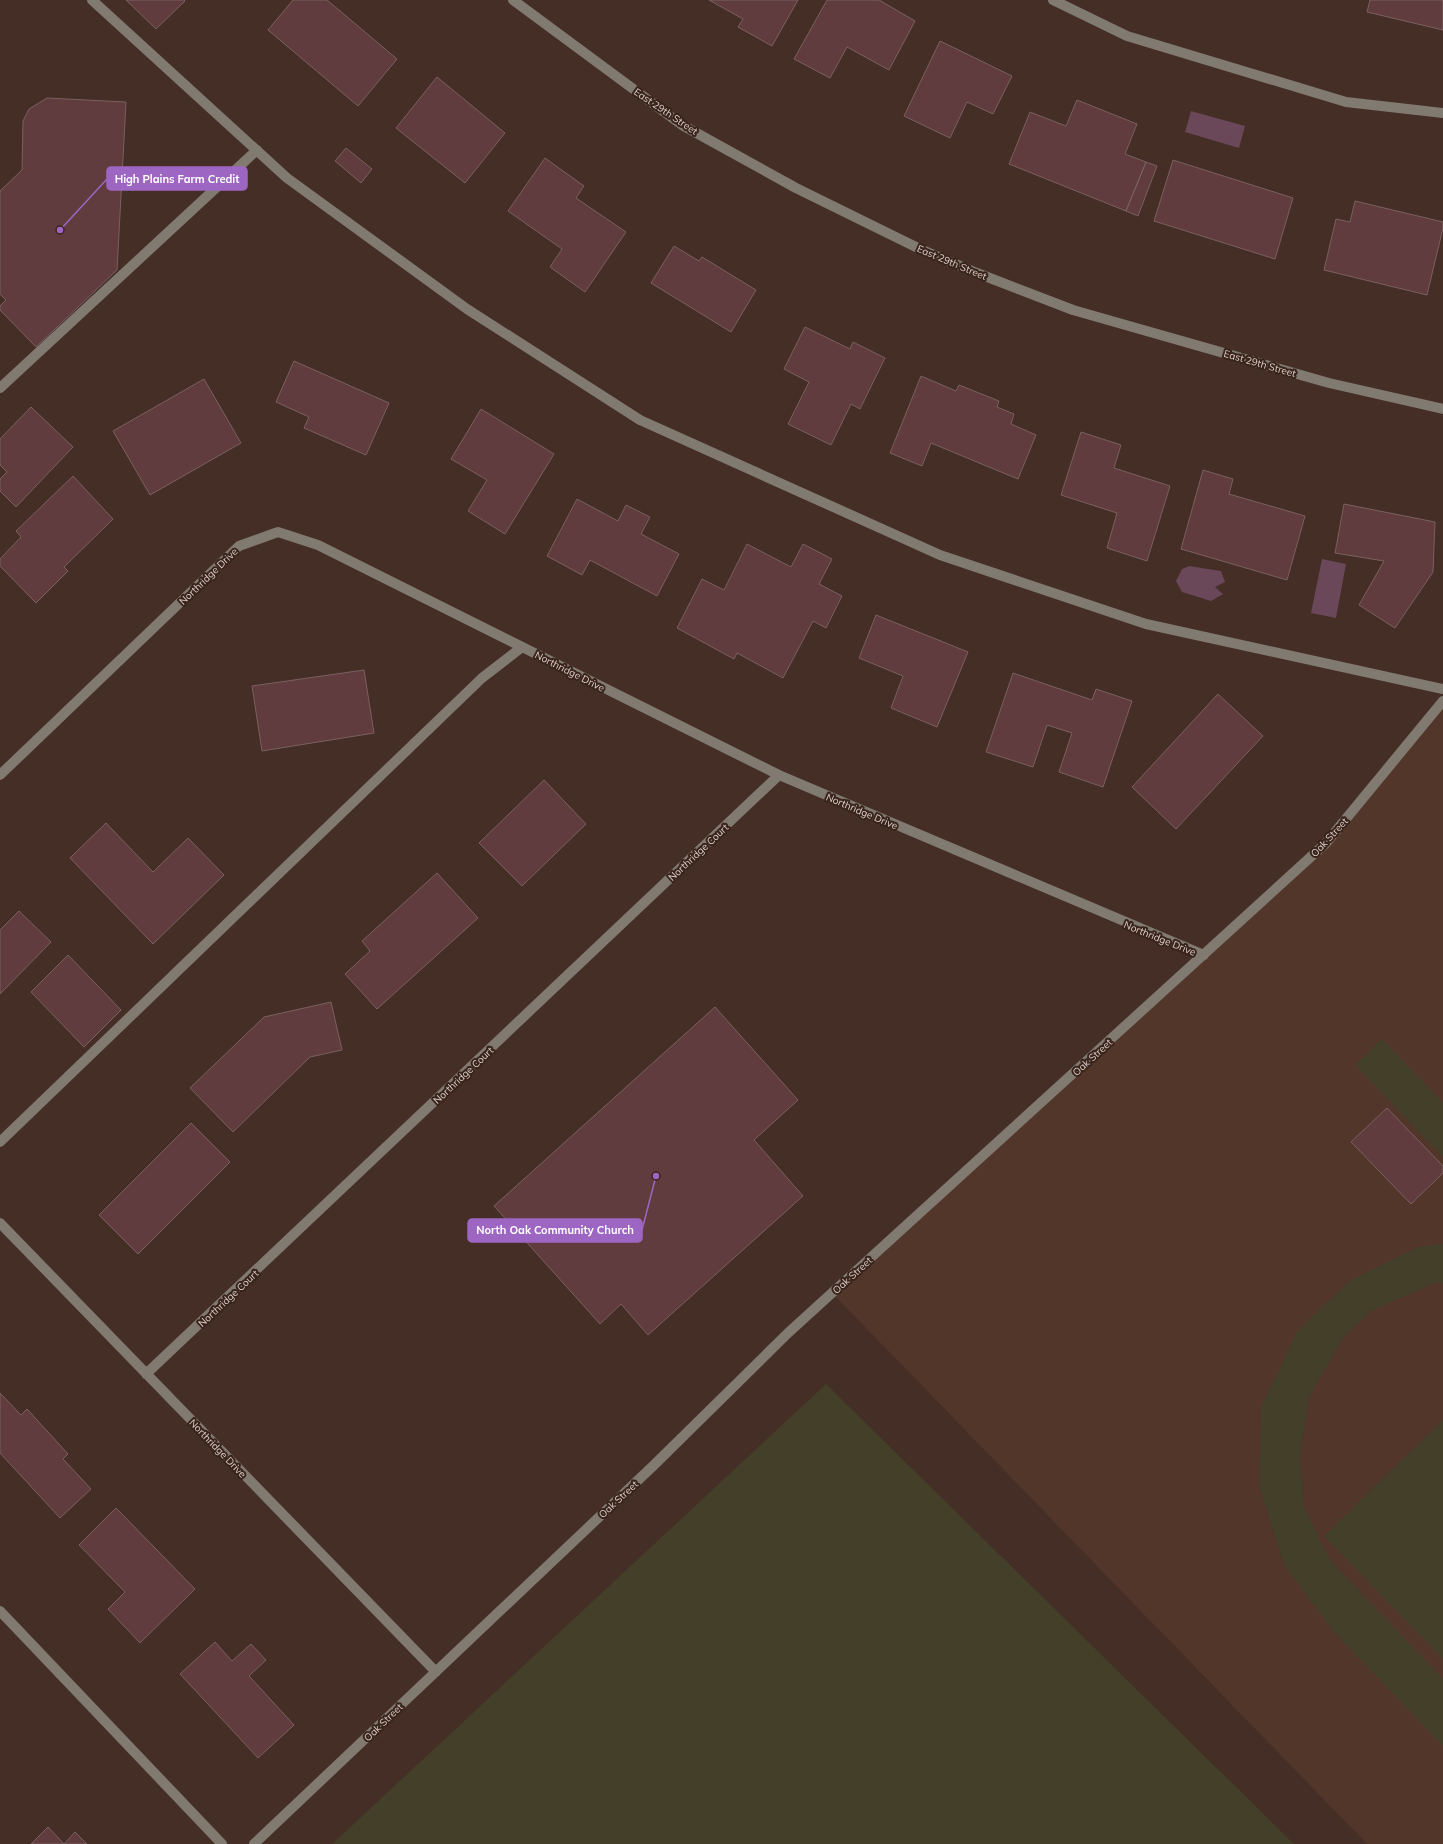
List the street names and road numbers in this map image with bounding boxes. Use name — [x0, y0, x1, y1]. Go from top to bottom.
street label: East 29th Street — [631, 85, 701, 138]
street label: East 29th Street — [915, 242, 989, 283]
street label: East 29th Street — [1222, 347, 1298, 380]
street label: Northridge Drive — [176, 545, 240, 608]
street label: Northridge Drive — [533, 648, 607, 695]
street label: Northridge Drive — [824, 790, 900, 832]
street label: Oak Street — [1308, 815, 1351, 860]
street label: Northridge Court — [665, 821, 732, 884]
street label: Northridge Drive — [1122, 918, 1198, 959]
street label: Oak Street — [1070, 1036, 1115, 1079]
street label: Northridge Court — [430, 1044, 497, 1107]
street label: Oak Street — [830, 1254, 875, 1297]
street label: Northridge Court — [195, 1267, 262, 1330]
street label: Northridge Drive — [186, 1416, 249, 1480]
street label: Oak Street — [596, 1478, 641, 1521]
street label: Oak Street — [361, 1700, 406, 1744]

